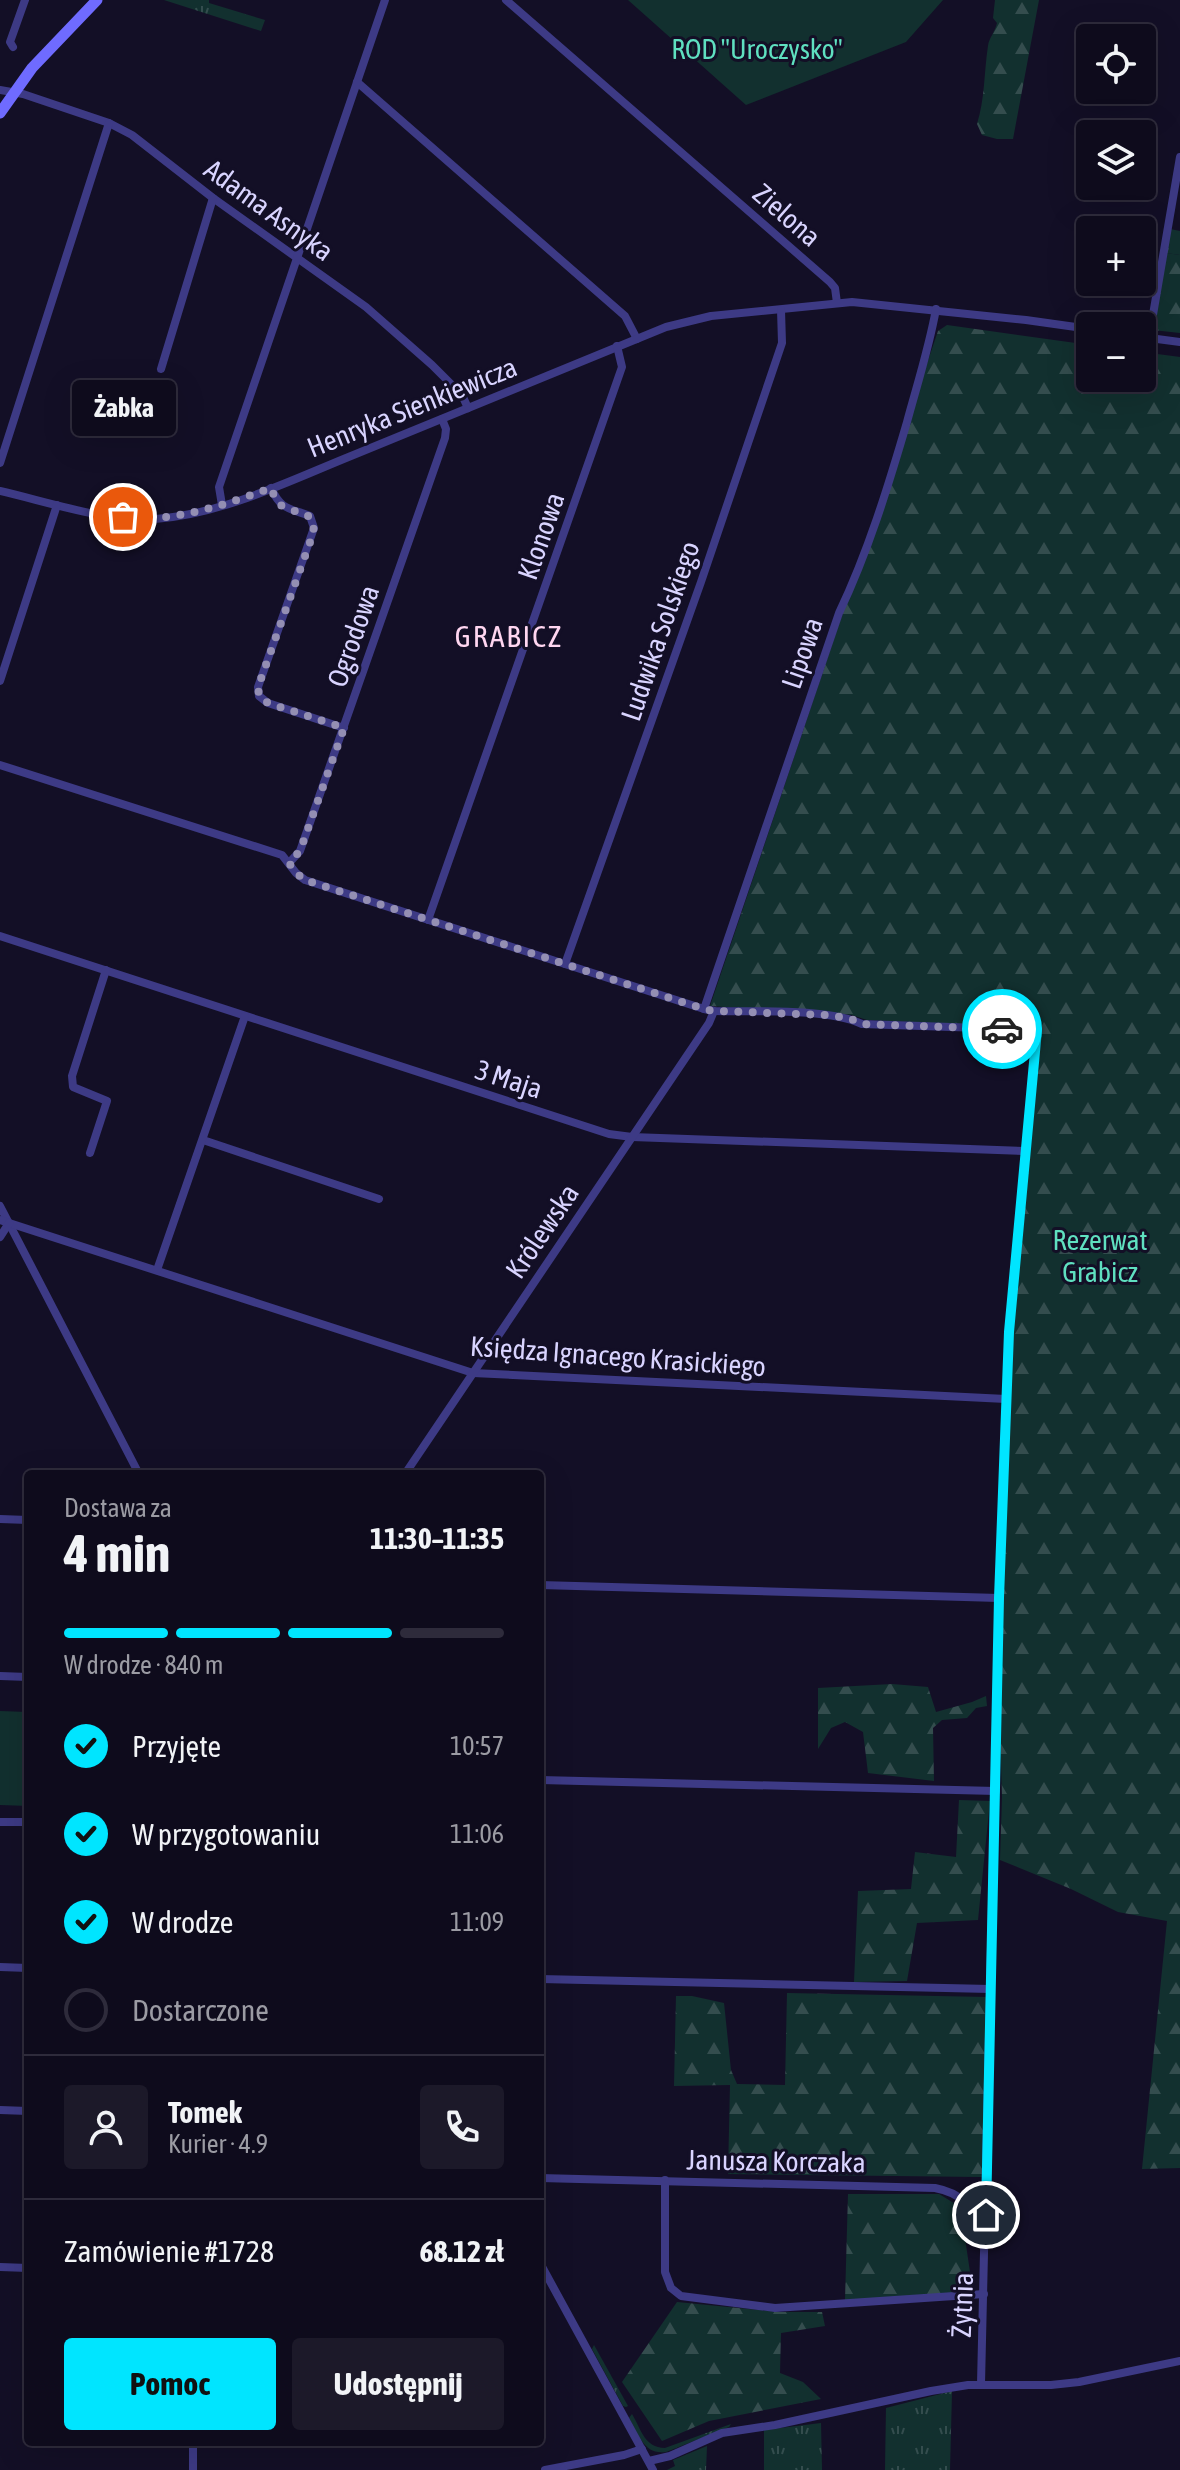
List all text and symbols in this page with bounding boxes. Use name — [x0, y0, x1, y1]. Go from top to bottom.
map controls — [1076, 24, 1156, 392]
button: locate — [1076, 24, 1156, 104]
park label: ROD "Uroczysko" — [671, 33, 843, 65]
button: layers — [1076, 120, 1156, 200]
street label: Adama Asnyka — [198, 153, 340, 267]
street label: Zielona — [747, 177, 827, 253]
button: + — [1076, 216, 1156, 296]
button: − — [1076, 312, 1156, 392]
street label: Henryka Sienkiewicza — [303, 350, 521, 464]
callout: Żabka — [71, 381, 175, 437]
text: Żabka — [94, 393, 154, 423]
pin — [89, 483, 157, 551]
street label: Klonowa — [511, 488, 571, 584]
icon: bag — [101, 495, 145, 539]
street label: Ludwika Solskiego — [614, 537, 706, 725]
street label: Ogrodowa — [321, 581, 385, 691]
street label: Lipowa — [775, 613, 829, 693]
district label: GRABICZ — [455, 619, 563, 653]
courier — [962, 989, 1042, 1069]
icon: car — [980, 1007, 1024, 1051]
street label: 3 Maja — [472, 1053, 546, 1105]
street label: Królewska — [499, 1178, 585, 1284]
park label: Rezerwat Grabicz — [1052, 1224, 1148, 1288]
street label: Księdza Ignacego Krasickiego — [469, 1330, 767, 1382]
text: Dostawa za — [64, 1493, 172, 1523]
text: 11:30–11:35 — [370, 1521, 504, 1555]
text: 4 min — [64, 1523, 170, 1583]
text: W drodze · 840 m — [64, 1650, 223, 1680]
icon: check — [64, 1724, 108, 1768]
text: Przyjęte — [132, 1729, 221, 1763]
text: 10:57 — [450, 1731, 504, 1761]
icon: check — [64, 1812, 108, 1856]
text: W przygotowaniu — [132, 1817, 320, 1851]
text: 11:06 — [450, 1819, 504, 1849]
icon: check — [64, 1900, 108, 1944]
text: W drodze — [132, 1905, 233, 1939]
text: 11:09 — [450, 1907, 504, 1937]
text: Dostarczone — [132, 1993, 269, 2027]
button: person — [64, 2085, 148, 2169]
button: phone — [420, 2085, 504, 2169]
text: Tomek — [168, 2095, 242, 2129]
text: Kurier · 4.9 — [168, 2129, 268, 2159]
street label: Janusza Korczaka — [686, 2143, 866, 2179]
pin — [952, 2181, 1020, 2249]
icon: home — [964, 2193, 1008, 2237]
text: Zamówienie #1728 — [64, 2234, 274, 2268]
text: 68.12 zł — [419, 2234, 504, 2268]
street label: Żytnia — [945, 2272, 979, 2338]
button: Pomoc — [64, 2338, 276, 2430]
button: Udostępnij — [292, 2338, 504, 2430]

